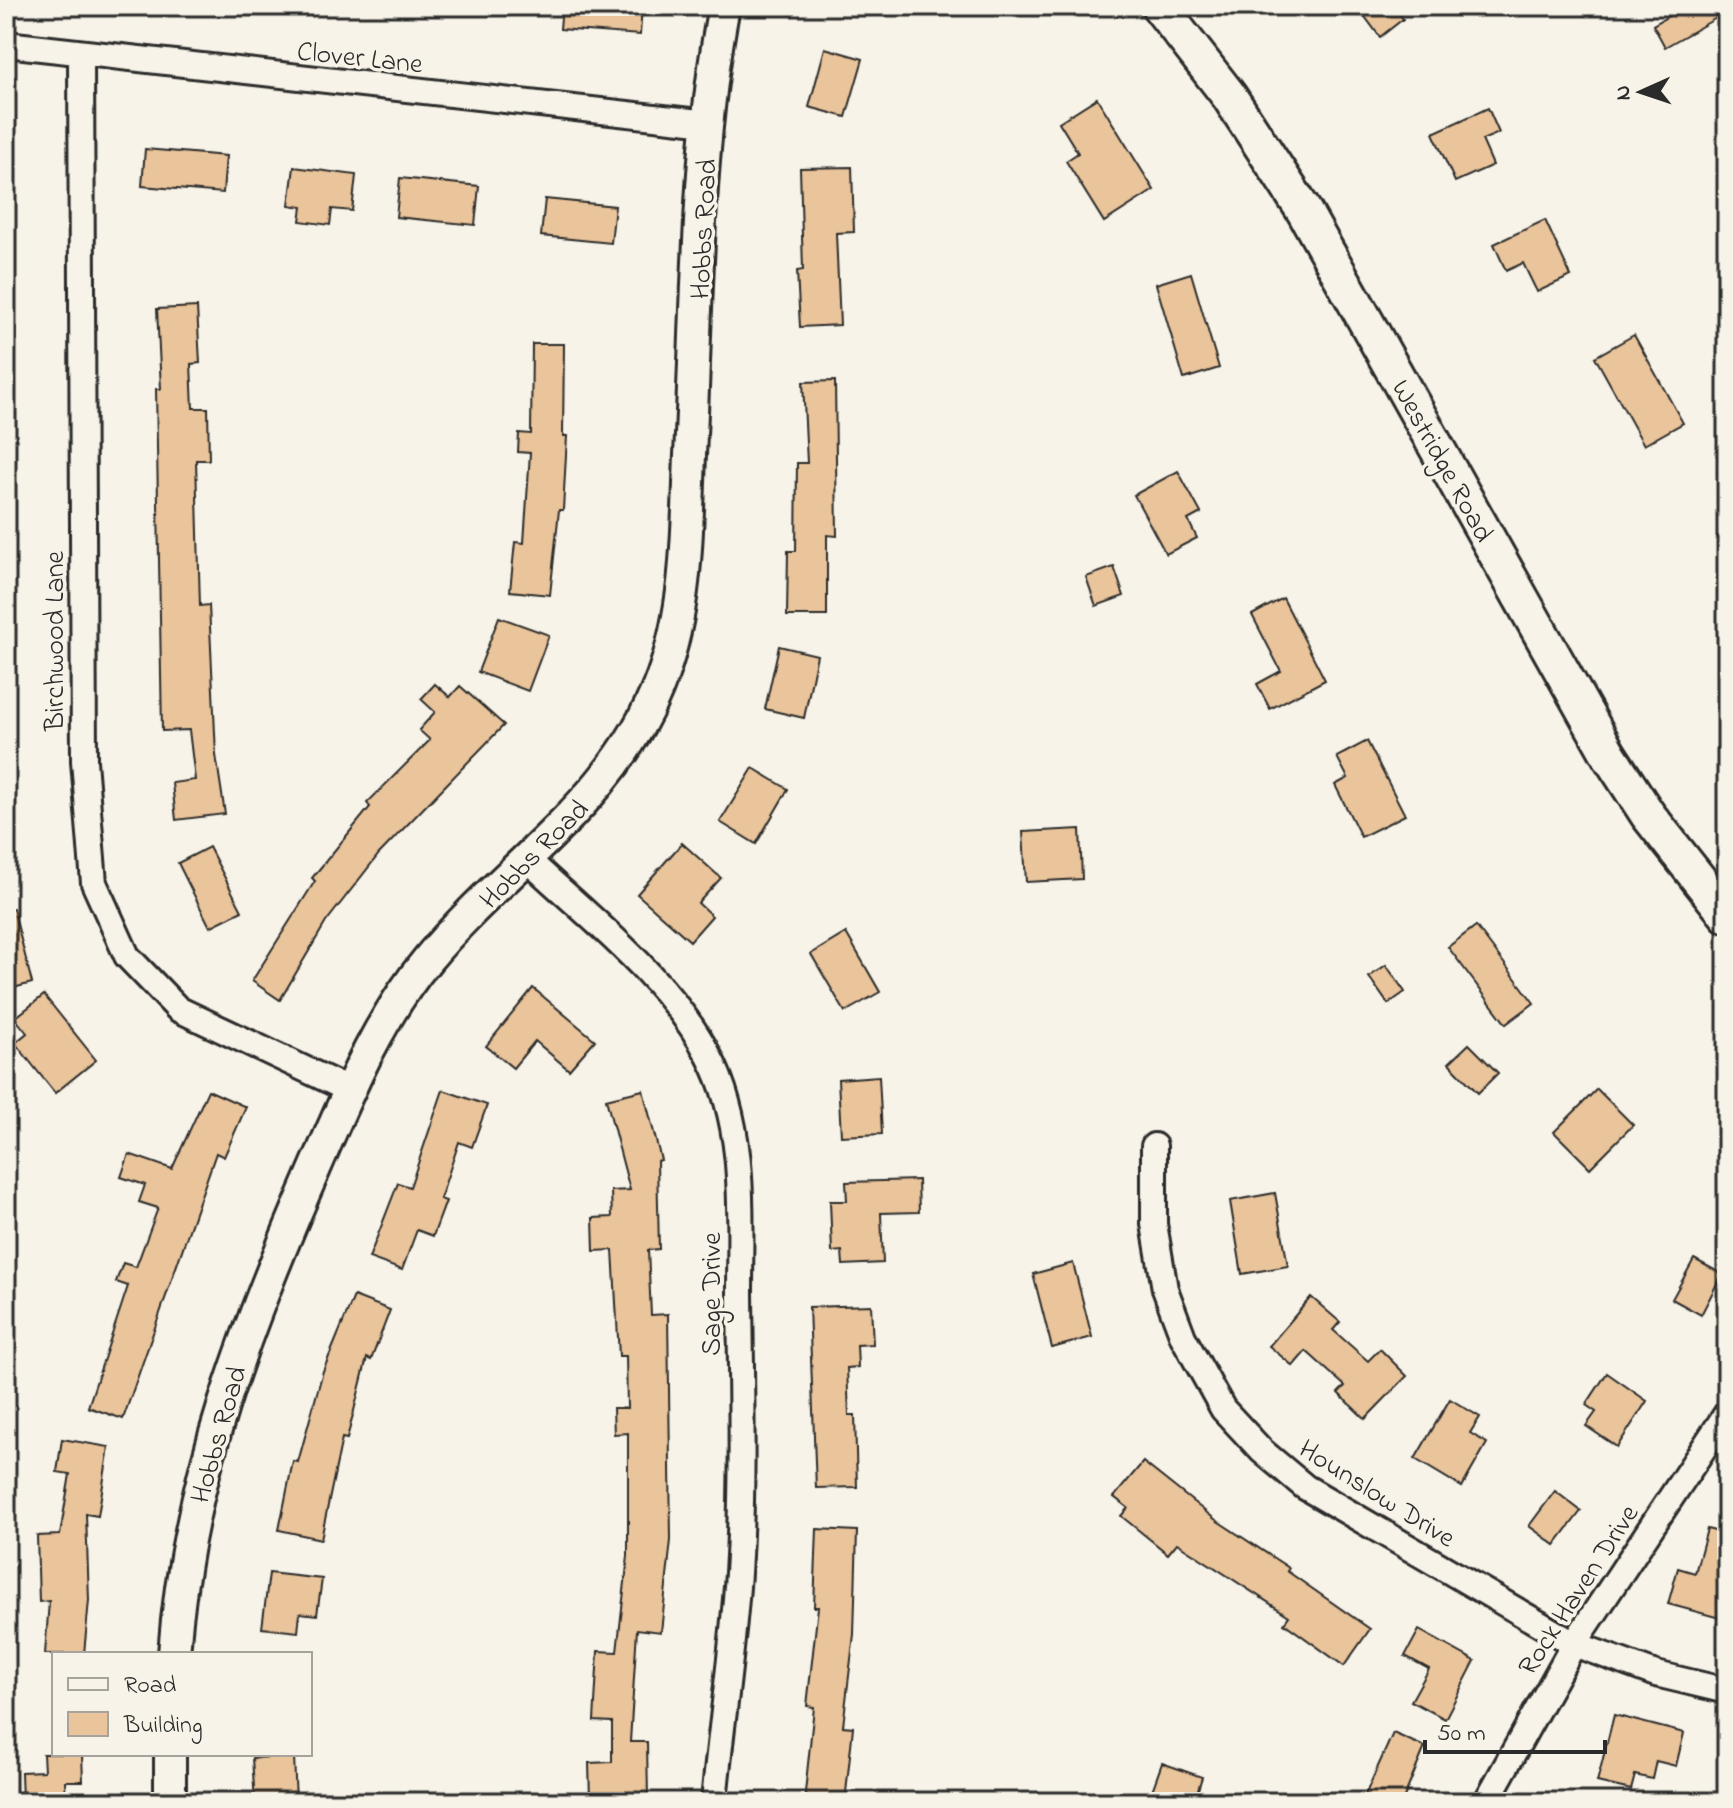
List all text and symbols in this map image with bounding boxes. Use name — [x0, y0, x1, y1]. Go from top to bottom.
street label: Clover Lane — [295, 32, 425, 87]
north arrow — [1601, 52, 1681, 132]
text: N — [1608, 85, 1640, 101]
street label: Hobbs Road — [681, 158, 730, 301]
street label: Westridge Road — [1379, 373, 1503, 551]
street label: Birchwood Lane — [36, 551, 77, 732]
street label: Hobbs Road — [471, 791, 600, 920]
street label: Sage Drive — [693, 1232, 734, 1356]
street label: Hobbs Road — [181, 1361, 260, 1508]
street label: Hounslow Drive — [1290, 1430, 1463, 1560]
street label: Rock Haven Drive — [1509, 1497, 1651, 1685]
legend — [52, 1652, 312, 1756]
text: Road — [124, 1669, 177, 1704]
scale bar — [1425, 1704, 1605, 1754]
text: Building — [123, 1709, 203, 1744]
text: 50 m — [1437, 1717, 1486, 1752]

